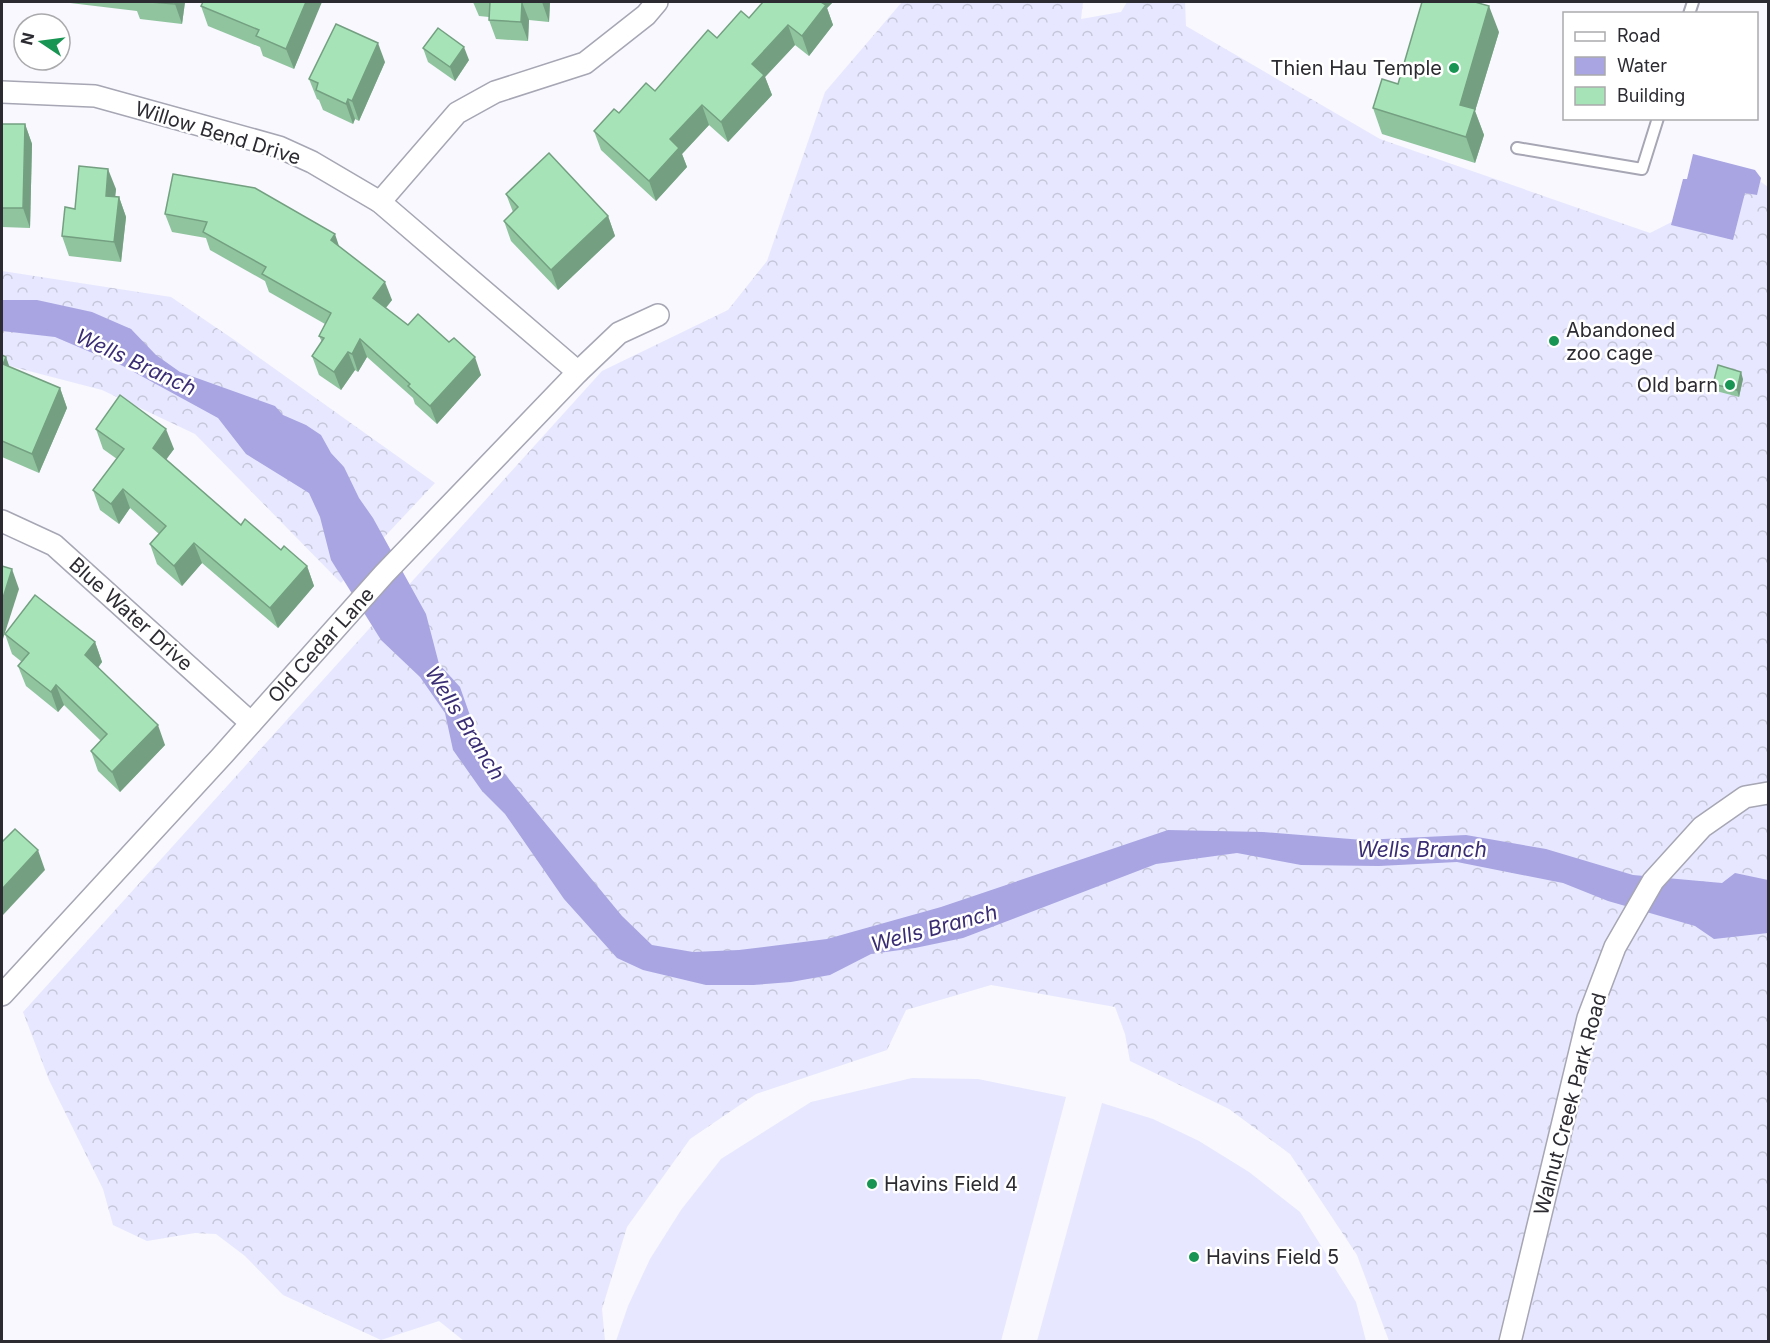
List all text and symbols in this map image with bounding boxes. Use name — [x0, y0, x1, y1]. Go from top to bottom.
north arrow — [12, 12, 72, 72]
legend — [1563, 12, 1758, 120]
text: Road — [1617, 25, 1660, 46]
text: N — [16, 30, 39, 47]
text: Water — [1617, 55, 1667, 76]
place label: Thien Hau Temple — [1270, 56, 1442, 80]
marker: Thien Hau Temple — [1447, 61, 1461, 75]
text: Building — [1617, 85, 1685, 106]
street label: Willow Bend Drive — [132, 96, 304, 170]
place label: Abandoned zoo cage — [1566, 318, 1675, 365]
water label: Wells Branch — [72, 323, 200, 401]
marker: Abandoned zoo cage — [1547, 334, 1561, 348]
place label: Old barn — [1637, 373, 1718, 397]
marker: Old barn — [1723, 378, 1737, 392]
street label: Blue Water Drive — [64, 552, 198, 676]
street label: Old Cedar Lane — [263, 582, 379, 708]
water label: Wells Branch — [420, 661, 510, 785]
water label: Wells Branch — [1357, 837, 1487, 862]
water label: Wells Branch — [868, 899, 1000, 957]
street label: Walnut Creek Park Road — [1529, 990, 1611, 1218]
place label: Havins Field 4 — [884, 1172, 1018, 1196]
marker: Havins Field 4 — [865, 1177, 879, 1191]
place label: Havins Field 5 — [1206, 1245, 1339, 1269]
marker: Havins Field 5 — [1187, 1250, 1201, 1264]

